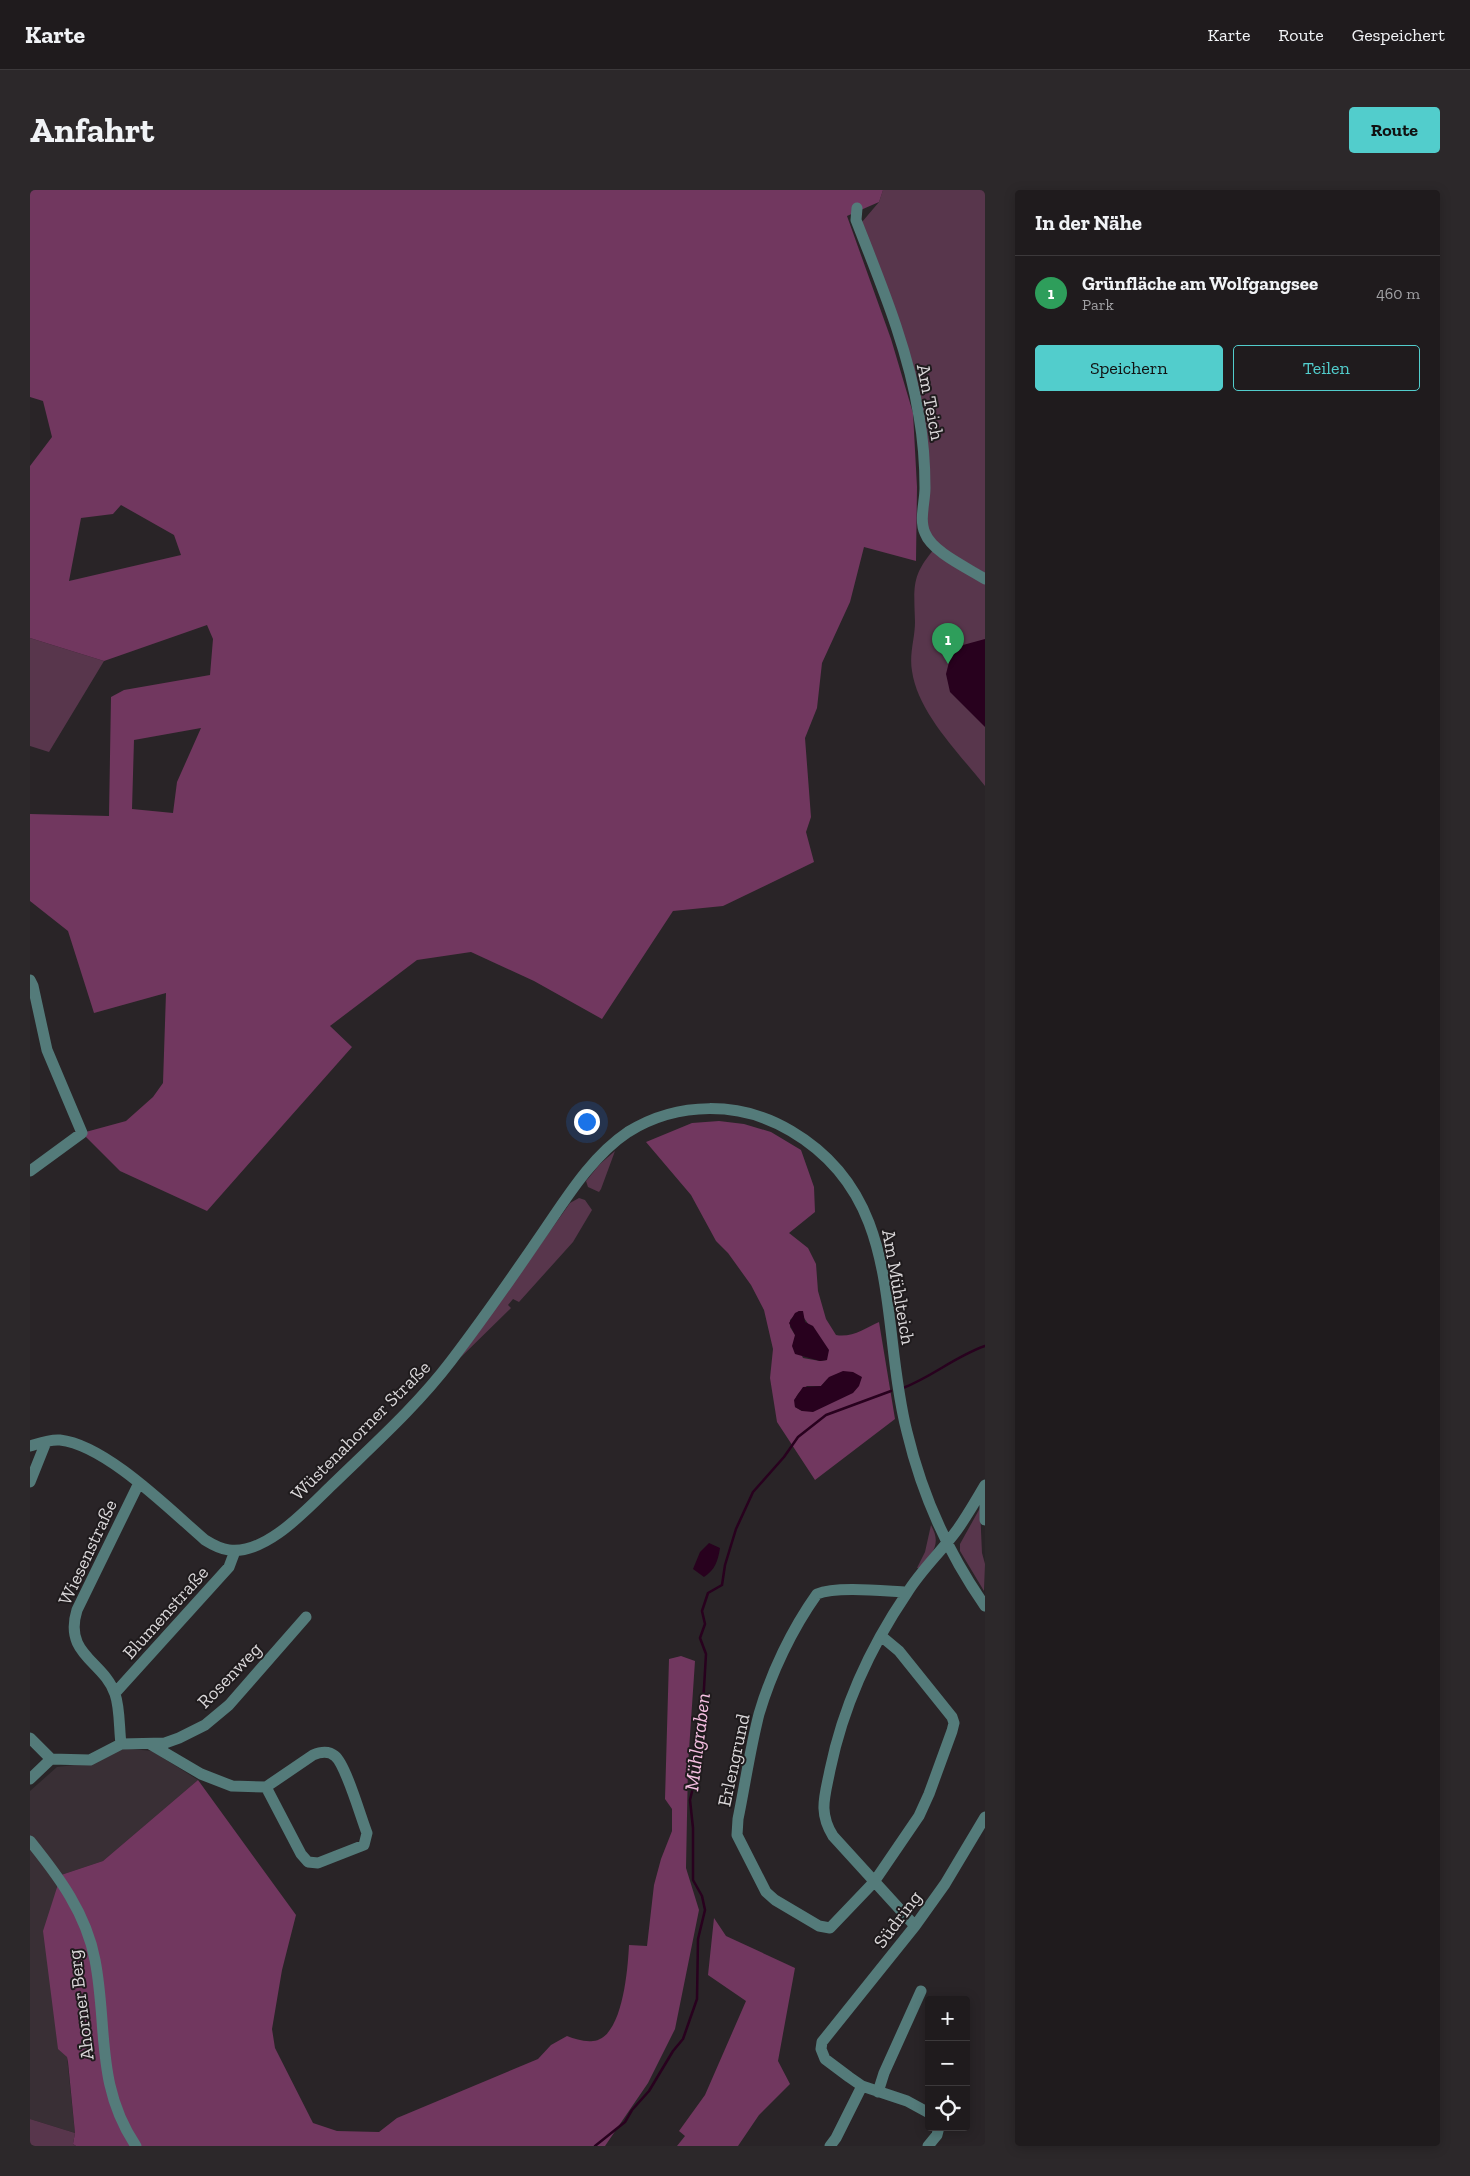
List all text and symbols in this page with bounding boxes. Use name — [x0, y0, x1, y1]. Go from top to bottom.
text: Karte — [25, 20, 85, 49]
text: Karte — [1207, 24, 1250, 46]
text: Route — [1278, 24, 1324, 46]
text: Gespeichert — [1352, 24, 1445, 46]
button: Route — [1349, 107, 1440, 153]
text: Anfahrt — [30, 109, 154, 151]
text: In der Nähe — [1035, 210, 1142, 235]
text: Grünfläche am Wolfgangsee — [1082, 272, 1318, 295]
text: 1 — [1048, 284, 1054, 303]
text: 460 m — [1376, 284, 1420, 303]
text: Park — [1082, 295, 1114, 314]
button: Speichern — [1035, 345, 1223, 391]
button: Teilen — [1233, 345, 1420, 391]
street label: Am Teich — [912, 362, 949, 442]
pin: 1 — [932, 623, 964, 664]
your location — [574, 1109, 600, 1135]
street label: Am Mühlteich — [877, 1228, 920, 1347]
street label: Wüstenahorner Straße — [286, 1356, 435, 1505]
street label: Wiesenstraße — [53, 1496, 122, 1609]
street label: Blumenstraße — [118, 1561, 213, 1664]
street label: Rosenweg — [192, 1637, 267, 1713]
water label: Mühlgraben — [679, 1692, 715, 1792]
street label: Erlengrund — [712, 1711, 755, 1809]
street label: Südring — [868, 1886, 927, 1953]
street label: Ahorner Berg — [62, 1948, 99, 2062]
map controls — [925, 1996, 970, 2131]
button: + — [925, 1996, 970, 2041]
button: − — [925, 2041, 970, 2086]
button: locate — [925, 2086, 970, 2131]

